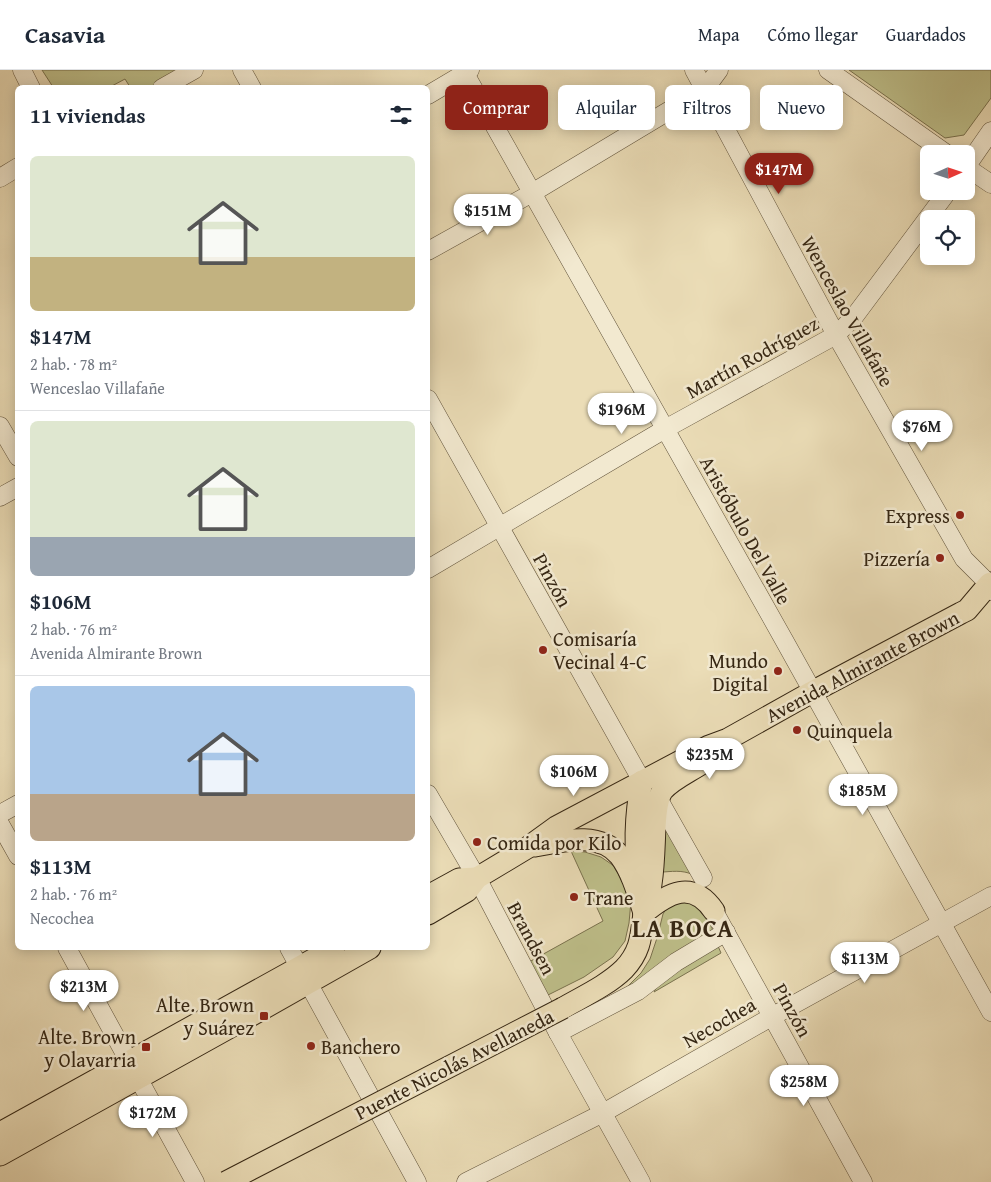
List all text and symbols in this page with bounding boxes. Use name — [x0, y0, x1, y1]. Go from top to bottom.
text: Casavia — [25, 17, 105, 52]
text: Mapa — [698, 21, 740, 48]
text: Cómo llegar — [768, 21, 858, 48]
text: Guardados — [886, 21, 966, 48]
chip: Comprar — [445, 85, 548, 130]
chip: Alquilar — [558, 85, 655, 130]
chip: Filtros — [665, 85, 750, 130]
chip: Nuevo — [760, 85, 843, 130]
text: 11 viviendas — [30, 100, 146, 131]
icon: filters — [387, 101, 415, 129]
north arrow — [920, 145, 975, 200]
map controls — [920, 145, 975, 265]
pin: $147M — [744, 152, 814, 195]
text: $147M — [756, 157, 802, 181]
icon: home — [178, 188, 268, 278]
pin: $151M — [453, 194, 523, 236]
text: $151M — [465, 198, 511, 222]
button: locate — [920, 210, 975, 265]
street label: Wenceslao Villafañe — [794, 230, 902, 392]
street label: Martín Rodríguez — [680, 308, 824, 405]
text: $147M — [30, 321, 92, 352]
text: 2 hab. · 78 m² — [30, 352, 117, 376]
text: Wenceslao Villafañe — [30, 376, 165, 400]
pin: $196M — [587, 392, 657, 435]
text: $196M — [599, 397, 645, 421]
pin: $76M — [892, 410, 952, 452]
text: $76M — [903, 414, 941, 438]
street label: Aristóbulo Del Valle — [693, 450, 799, 610]
icon: home — [178, 454, 268, 544]
place label: Express — [886, 501, 950, 530]
marker: Express — [954, 509, 966, 521]
place label: Pizzería — [863, 544, 931, 573]
street label: Pinzón — [526, 548, 580, 612]
marker: Pizzería — [934, 552, 946, 564]
text: $106M — [30, 586, 92, 617]
street label: Avenida Almirante Brown — [760, 603, 964, 729]
text: 2 hab. · 76 m² — [30, 617, 117, 641]
place label: Comisaría Vecinal 4-C — [553, 624, 647, 676]
text: Avenida Almirante Brown — [30, 641, 202, 665]
marker: Comisaría Vecinal 4-C — [537, 644, 549, 656]
place label: Mundo Digital — [709, 646, 768, 698]
marker: Mundo Digital — [772, 665, 784, 677]
place label: Quinquela — [807, 716, 893, 745]
icon: home — [178, 719, 268, 809]
marker: Quinquela — [791, 724, 803, 736]
pin: $235M — [675, 738, 745, 780]
text: $235M — [687, 742, 733, 766]
pin: $106M — [539, 754, 609, 797]
text: $106M — [551, 759, 597, 783]
pin: $185M — [828, 774, 898, 816]
text: $185M — [840, 778, 886, 802]
place label: Comida por Kilo — [487, 828, 621, 857]
marker: Comida por Kilo — [471, 836, 483, 848]
text: $113M — [30, 851, 92, 882]
text: 2 hab. · 76 m² — [30, 882, 117, 906]
place label: Trane — [584, 883, 633, 912]
marker: Trane — [568, 891, 580, 903]
street label: Brandsen — [501, 896, 563, 980]
text: Necochea — [30, 906, 94, 930]
district label: LA BOCA — [632, 910, 734, 946]
pin: $113M — [830, 942, 900, 984]
text: $113M — [842, 946, 888, 970]
pin: $213M — [49, 970, 119, 1012]
text: $213M — [61, 974, 107, 998]
street label: Pinzón — [766, 978, 820, 1042]
street label: Necochea — [677, 989, 761, 1055]
place label: Alte. Brown y Suárez — [156, 990, 254, 1042]
street label: Puente Nicolás Avellaneda — [350, 1001, 559, 1127]
marker: Alte. Brown y Suárez — [258, 1010, 270, 1022]
place label: Alte. Brown y Olavarria — [38, 1022, 137, 1074]
place label: Banchero — [321, 1032, 400, 1061]
marker: Banchero — [305, 1040, 317, 1052]
marker: Alte. Brown y Olavarria — [140, 1041, 152, 1053]
pin: $258M — [769, 1064, 839, 1107]
text: $258M — [781, 1069, 827, 1093]
pin: $172M — [118, 1096, 188, 1138]
text: $172M — [130, 1100, 176, 1124]

